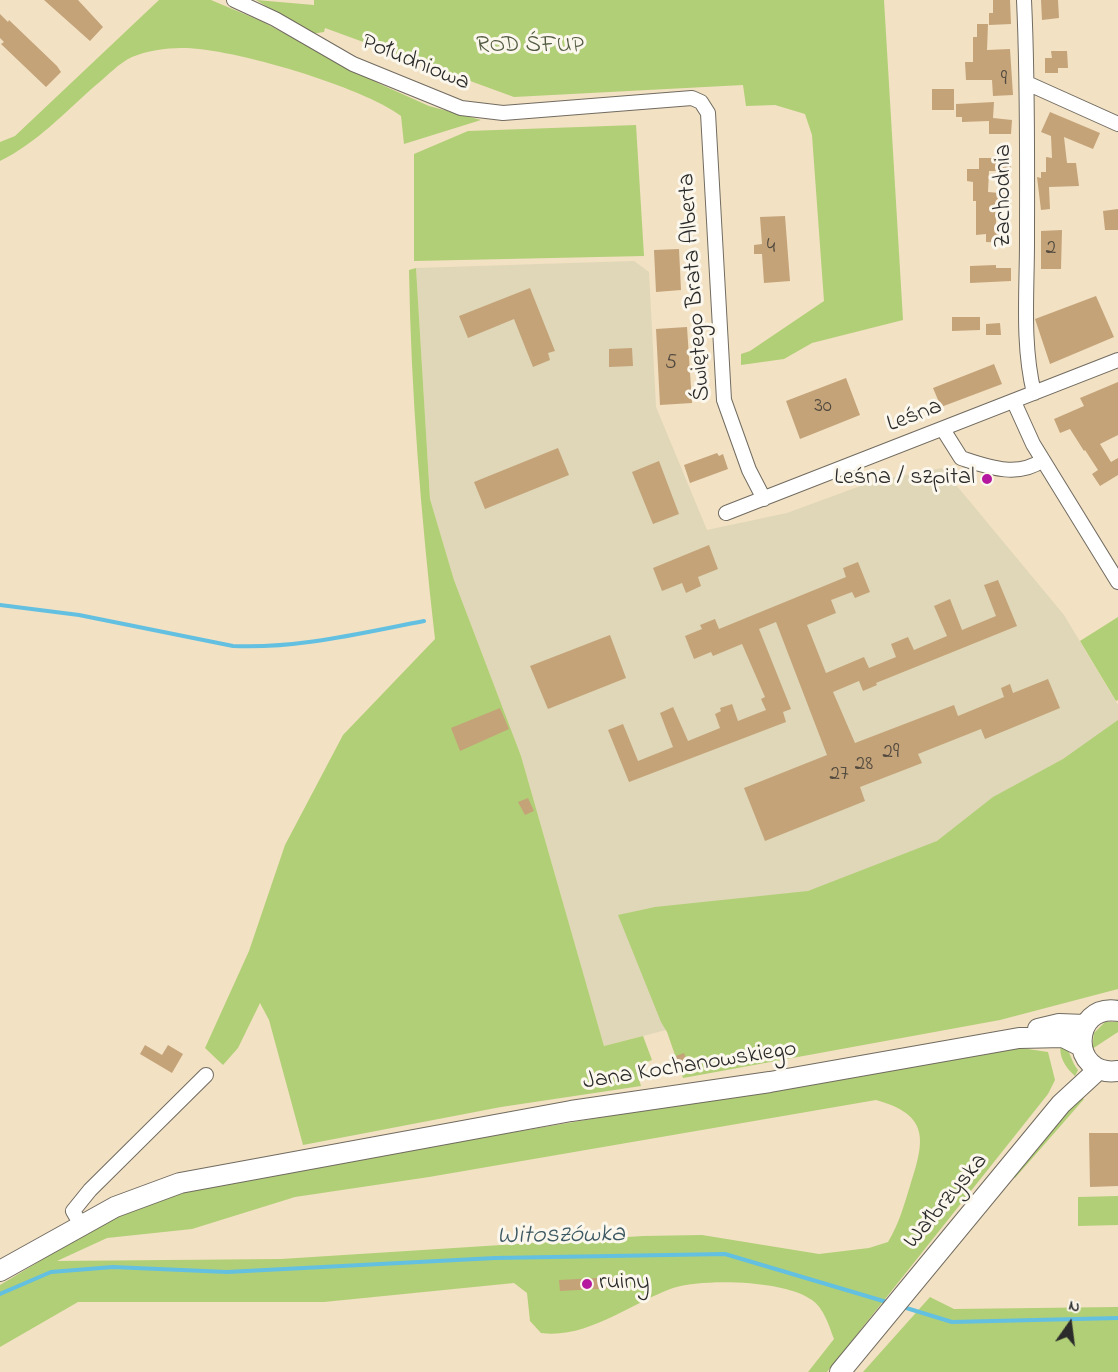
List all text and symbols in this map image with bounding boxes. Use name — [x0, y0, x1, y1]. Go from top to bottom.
street label: Południowa — [357, 29, 473, 99]
park label: ROD ŚFUP — [476, 33, 584, 61]
house number: 9 — [1001, 68, 1007, 94]
street label: Zachodnia — [991, 144, 1019, 248]
street label: Świętego Brata Alberta — [674, 172, 718, 402]
house number: 4 — [767, 236, 775, 262]
house number: 2 — [1046, 237, 1056, 263]
house number: 5 — [665, 352, 677, 378]
street label: Leśna — [883, 393, 947, 441]
house number: 30 — [814, 395, 832, 421]
place label: Leśna / szpital — [834, 465, 975, 493]
marker: Leśna / szpital — [980, 472, 994, 486]
house number: 29 — [883, 741, 899, 767]
house number: 28 — [855, 753, 873, 779]
house number: 27 — [829, 763, 849, 789]
street label: Jana Kochanowskiego — [581, 1036, 799, 1098]
street label: Wałbrzyska — [899, 1148, 995, 1256]
water label: Witoszówka — [497, 1220, 625, 1254]
place label: ruiny — [599, 1270, 650, 1298]
marker: ruiny — [580, 1277, 594, 1291]
north arrow — [1040, 1294, 1100, 1354]
text: N — [1066, 1294, 1083, 1319]

